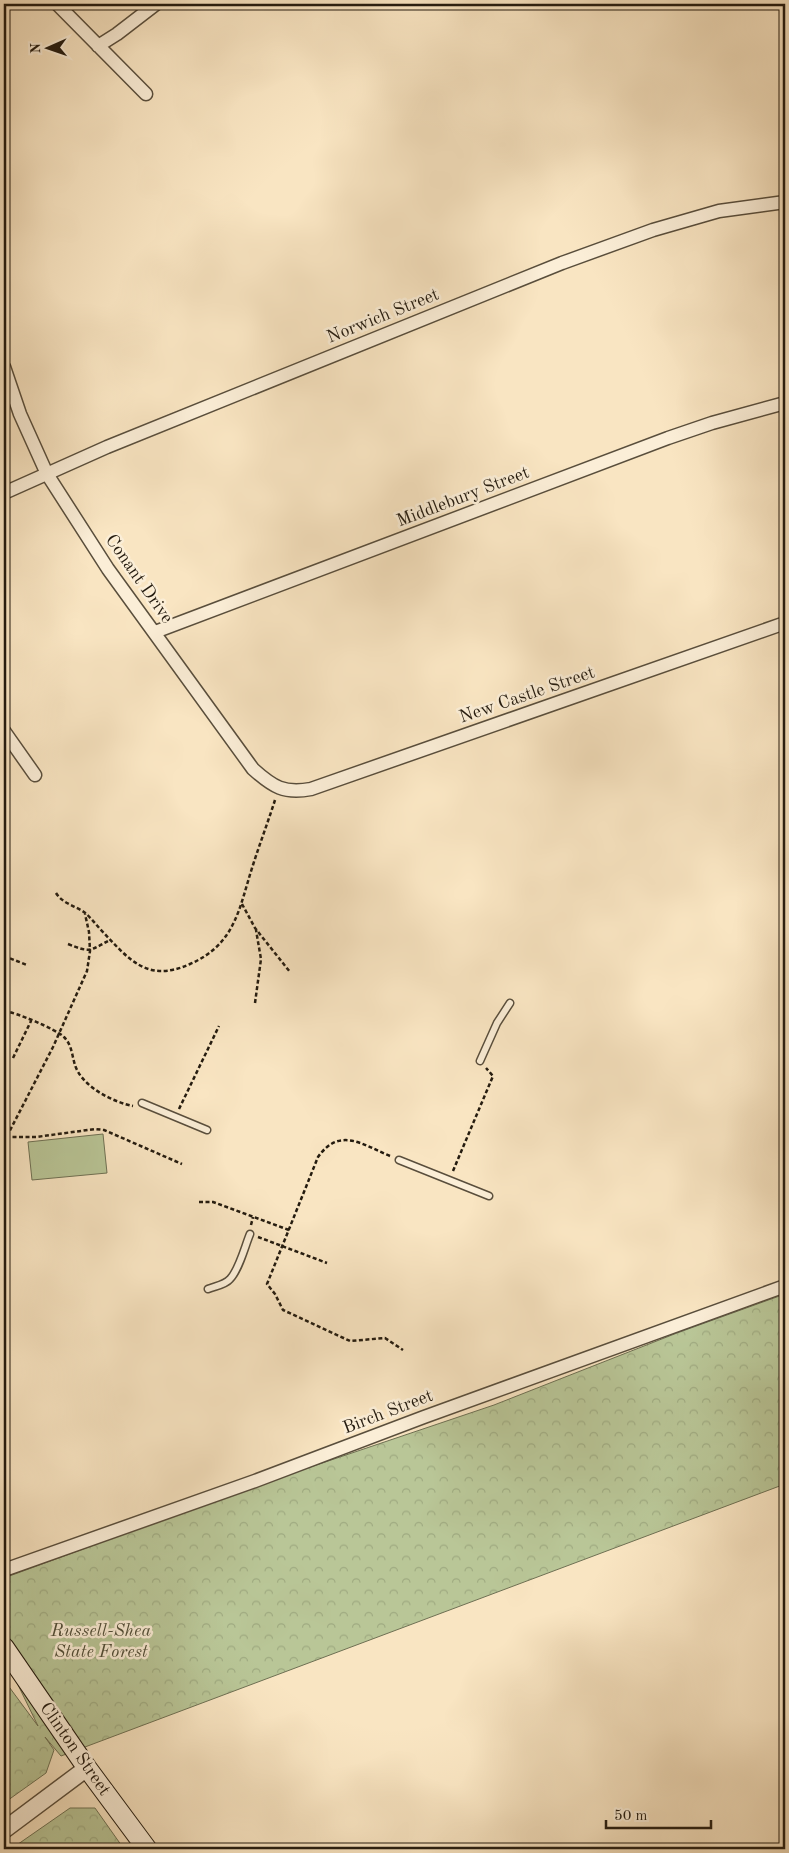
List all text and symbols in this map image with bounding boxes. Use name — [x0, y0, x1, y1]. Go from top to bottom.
north arrow — [22, 22, 72, 72]
text: N — [29, 43, 43, 54]
street label: Norwich Street — [324, 285, 442, 347]
street label: Middlebury Street — [394, 463, 532, 531]
street label: Conant Drive — [102, 531, 176, 627]
street label: New Castle Street — [457, 663, 597, 727]
street label: Birch Street — [340, 1387, 436, 1437]
park label: Russell-Shea State Forest — [50, 1622, 151, 1661]
street label: Clinton Street — [36, 1699, 114, 1799]
scale bar — [606, 1798, 712, 1830]
text: 50 m — [614, 1809, 648, 1824]

